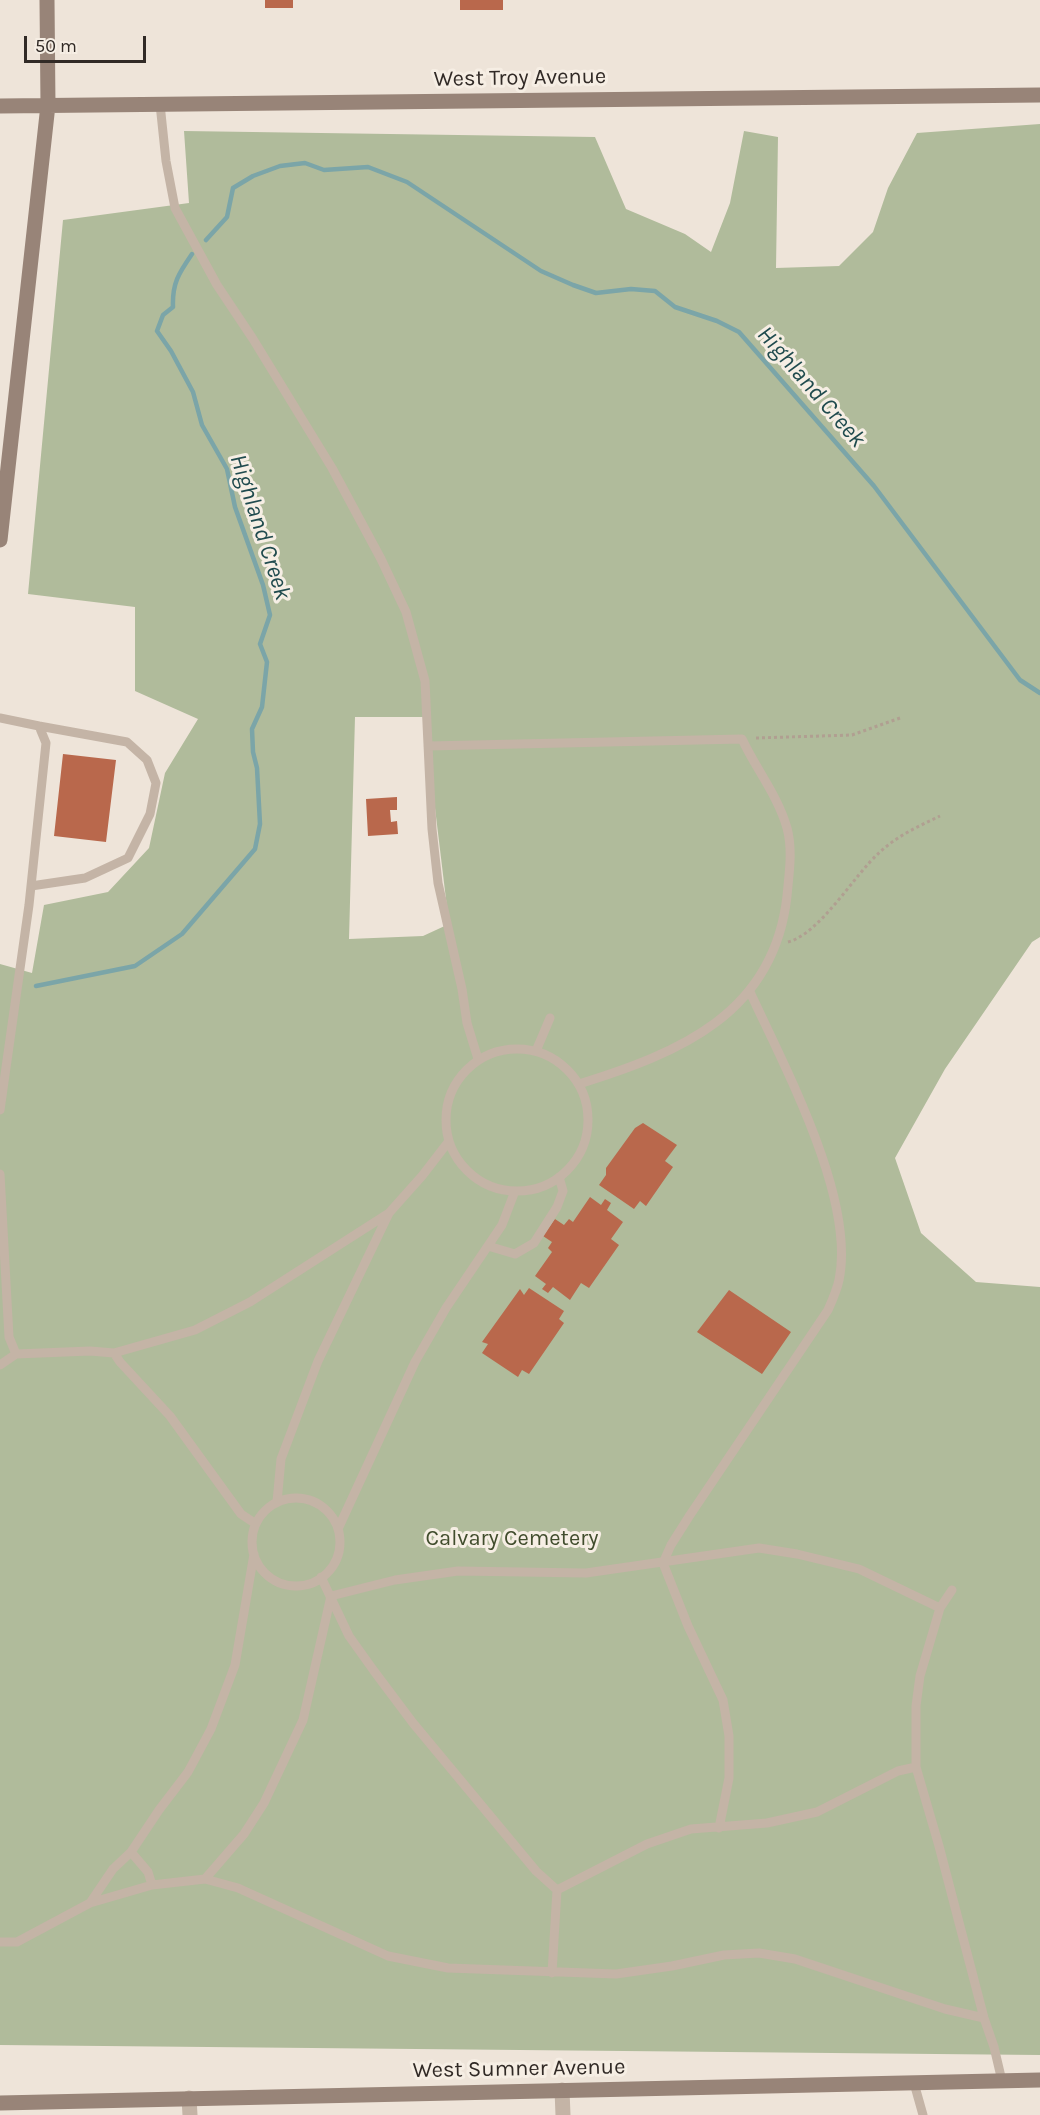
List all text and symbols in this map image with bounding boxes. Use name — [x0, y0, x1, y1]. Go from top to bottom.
scale bar — [27, 24, 148, 62]
text: 50 m — [35, 35, 77, 57]
street label: West Troy Avenue — [433, 63, 607, 93]
water label: Highland Creek — [751, 320, 871, 454]
water label: Highland Creek — [223, 451, 297, 603]
park label: Calvary Cemetery — [426, 1526, 598, 1552]
street label: West Sumner Avenue — [412, 2054, 626, 2084]

